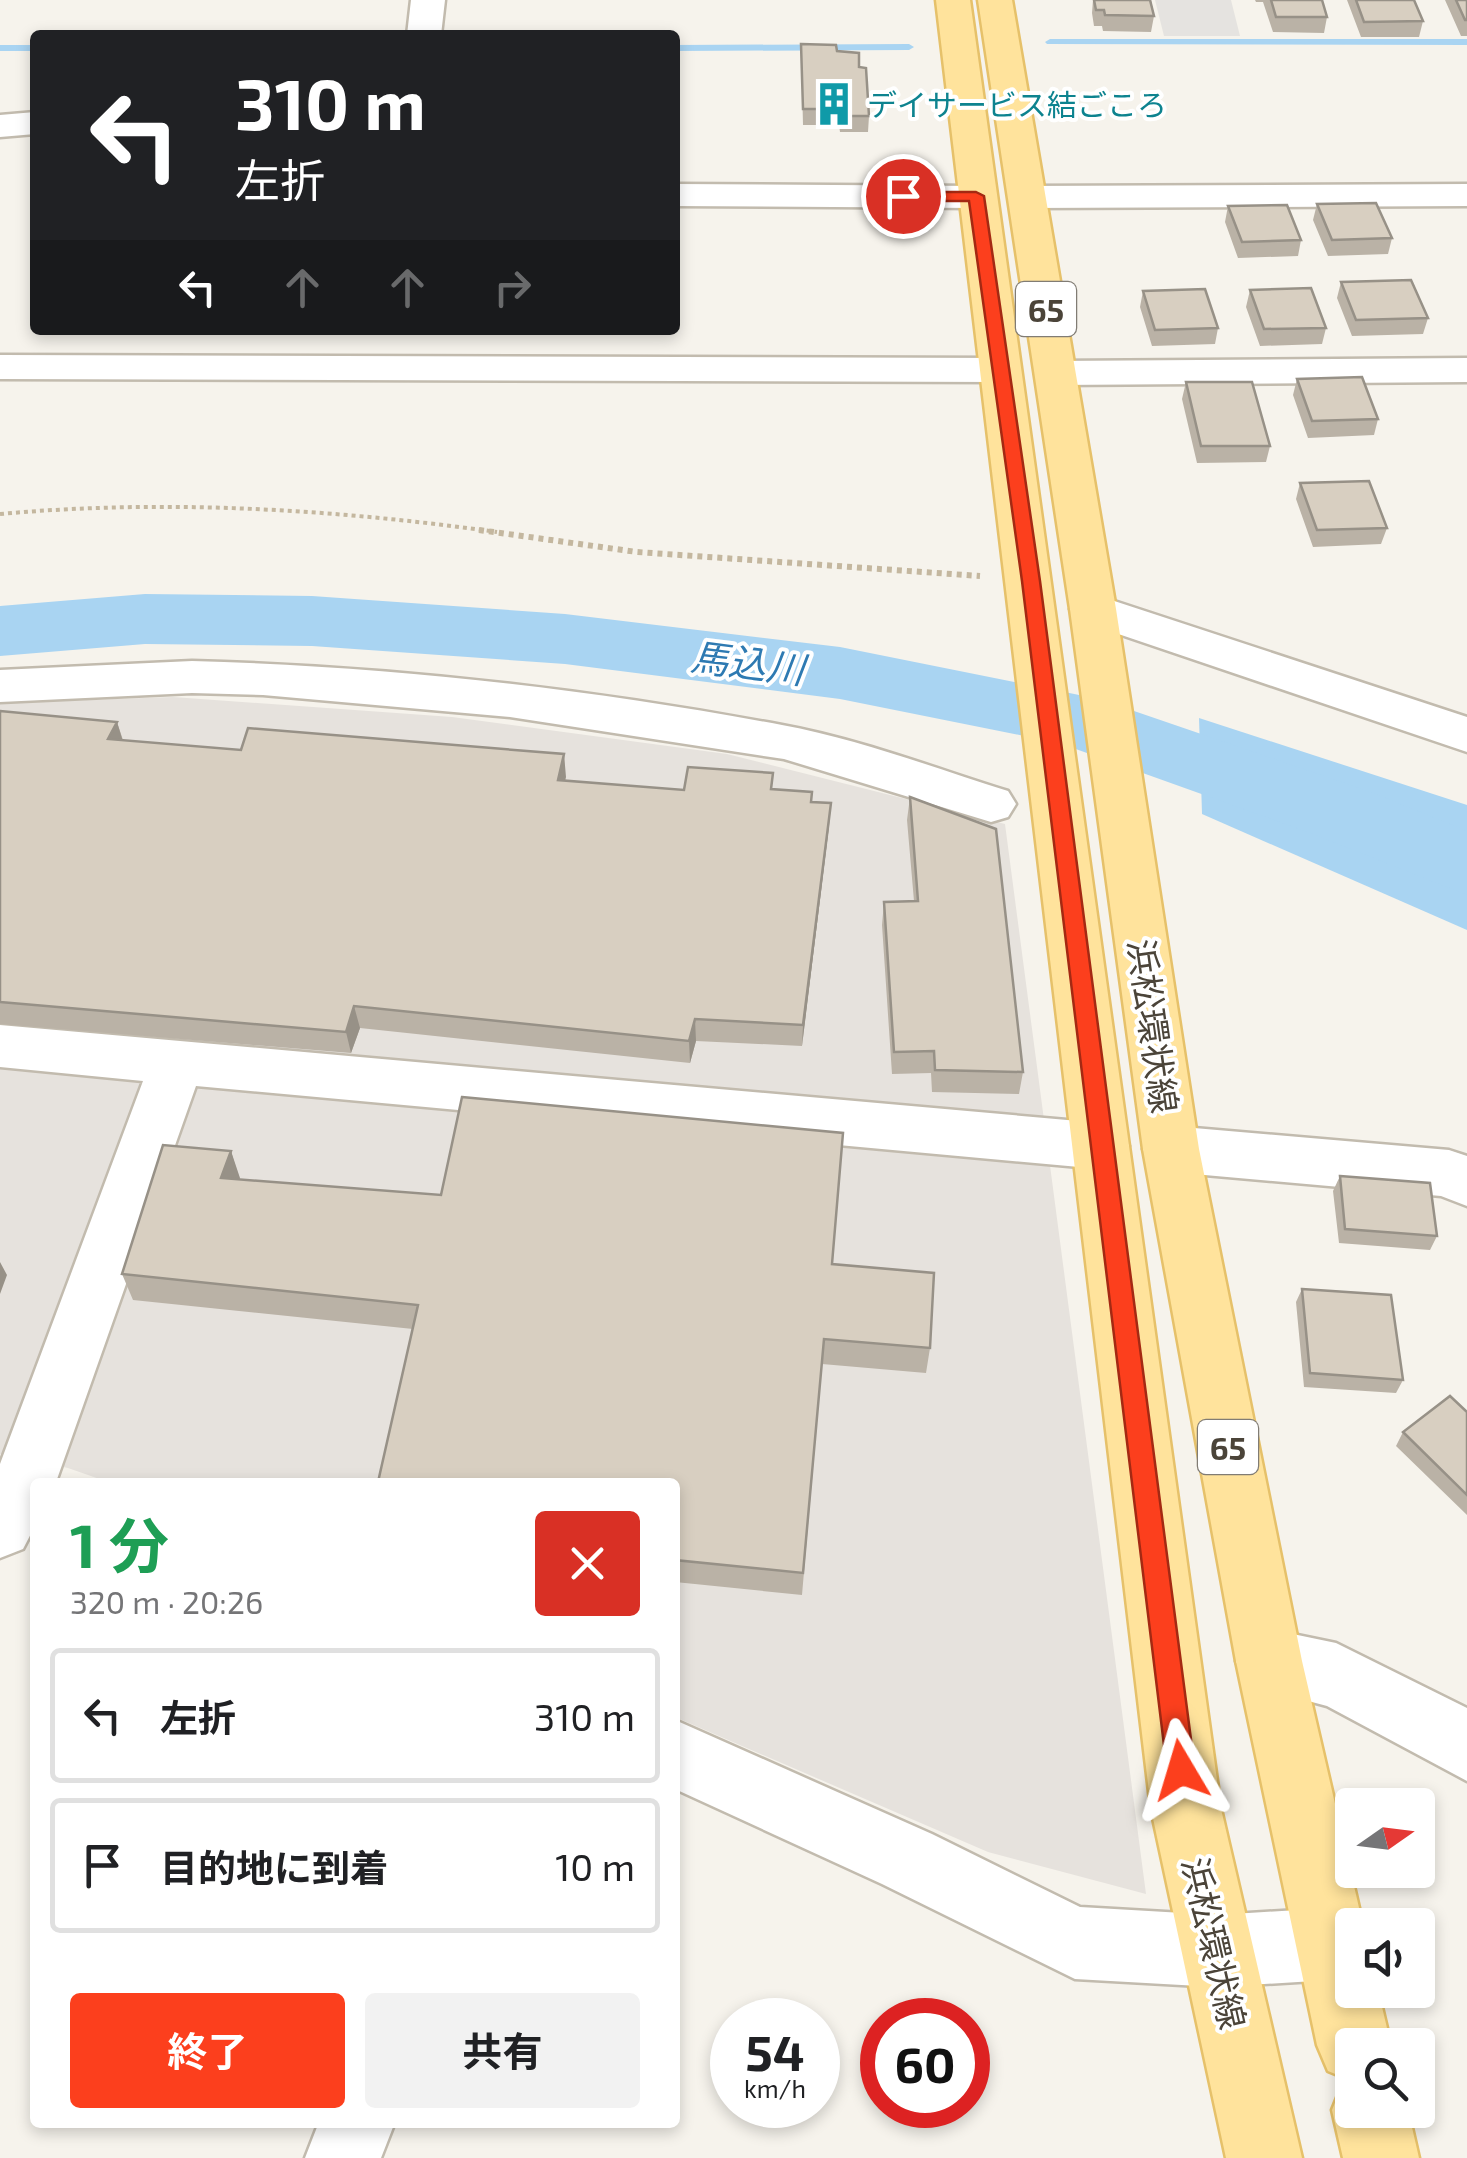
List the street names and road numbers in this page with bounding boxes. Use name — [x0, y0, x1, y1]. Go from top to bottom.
road number: 65 — [1016, 282, 1076, 336]
street label: 浜松環状線 — [1121, 936, 1187, 1116]
road number: 65 — [1198, 1420, 1258, 1474]
street label: 浜松環状線 — [1175, 1853, 1255, 2033]

